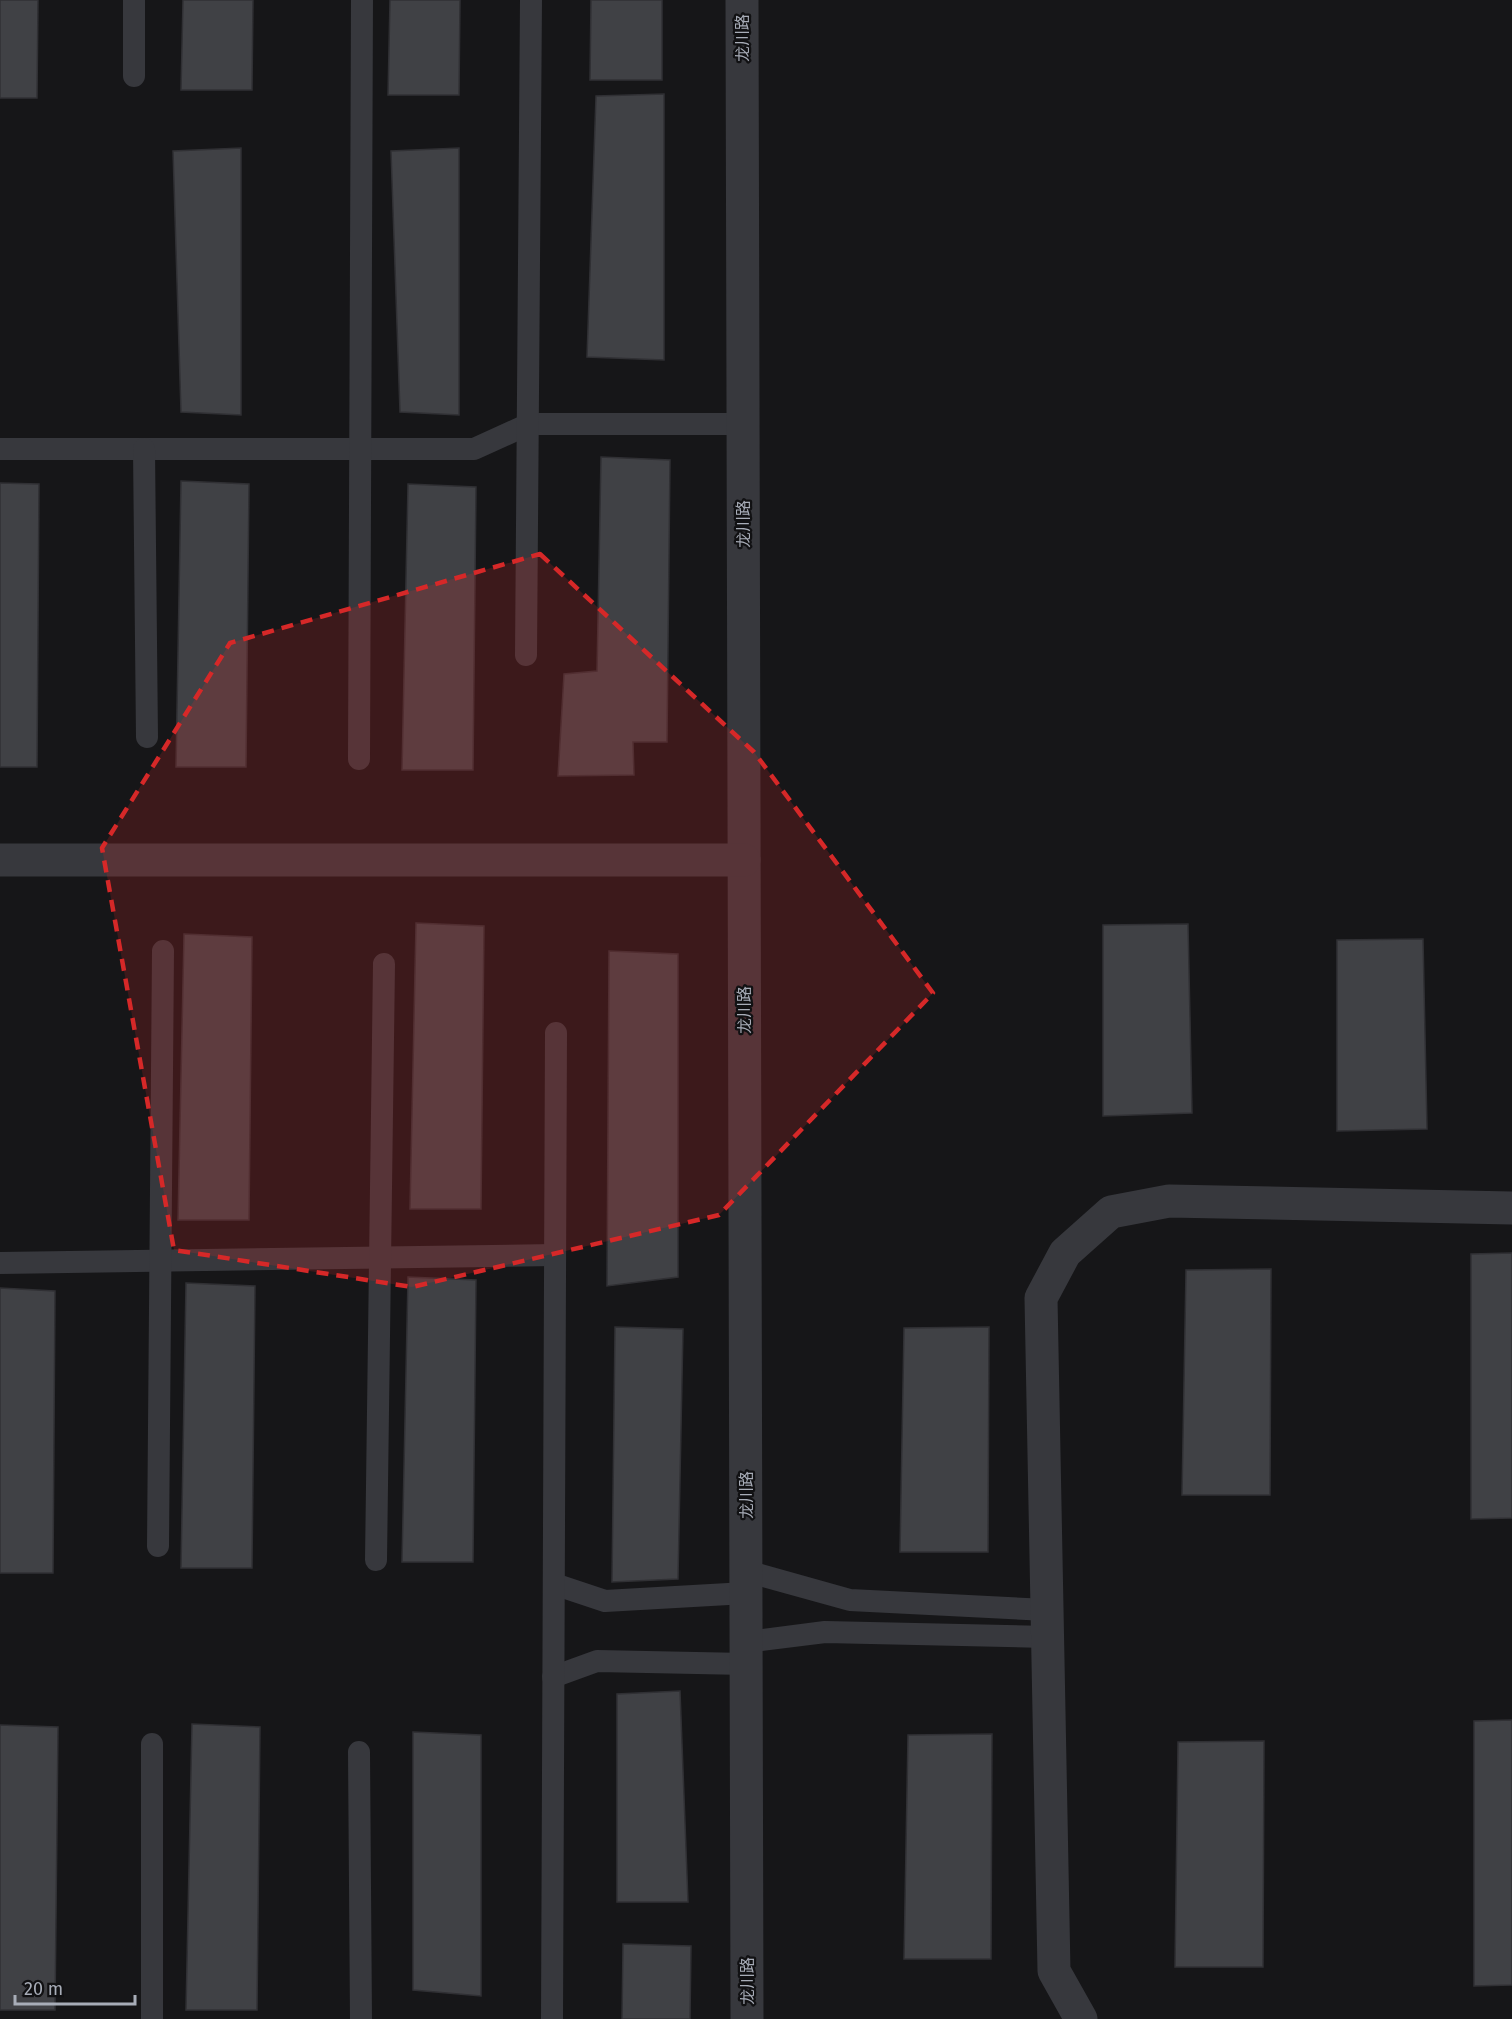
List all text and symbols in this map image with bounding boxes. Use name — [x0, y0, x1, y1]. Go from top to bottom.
street label: 龙川路 — [733, 14, 752, 62]
street label: 龙川路 — [734, 500, 753, 548]
street label: 龙川路 — [735, 986, 754, 1034]
street label: 龙川路 — [737, 1471, 756, 1519]
street label: 龙川路 — [738, 1957, 757, 2005]
scale bar — [15, 1968, 135, 2006]
text: 20 m — [24, 1978, 63, 2000]

